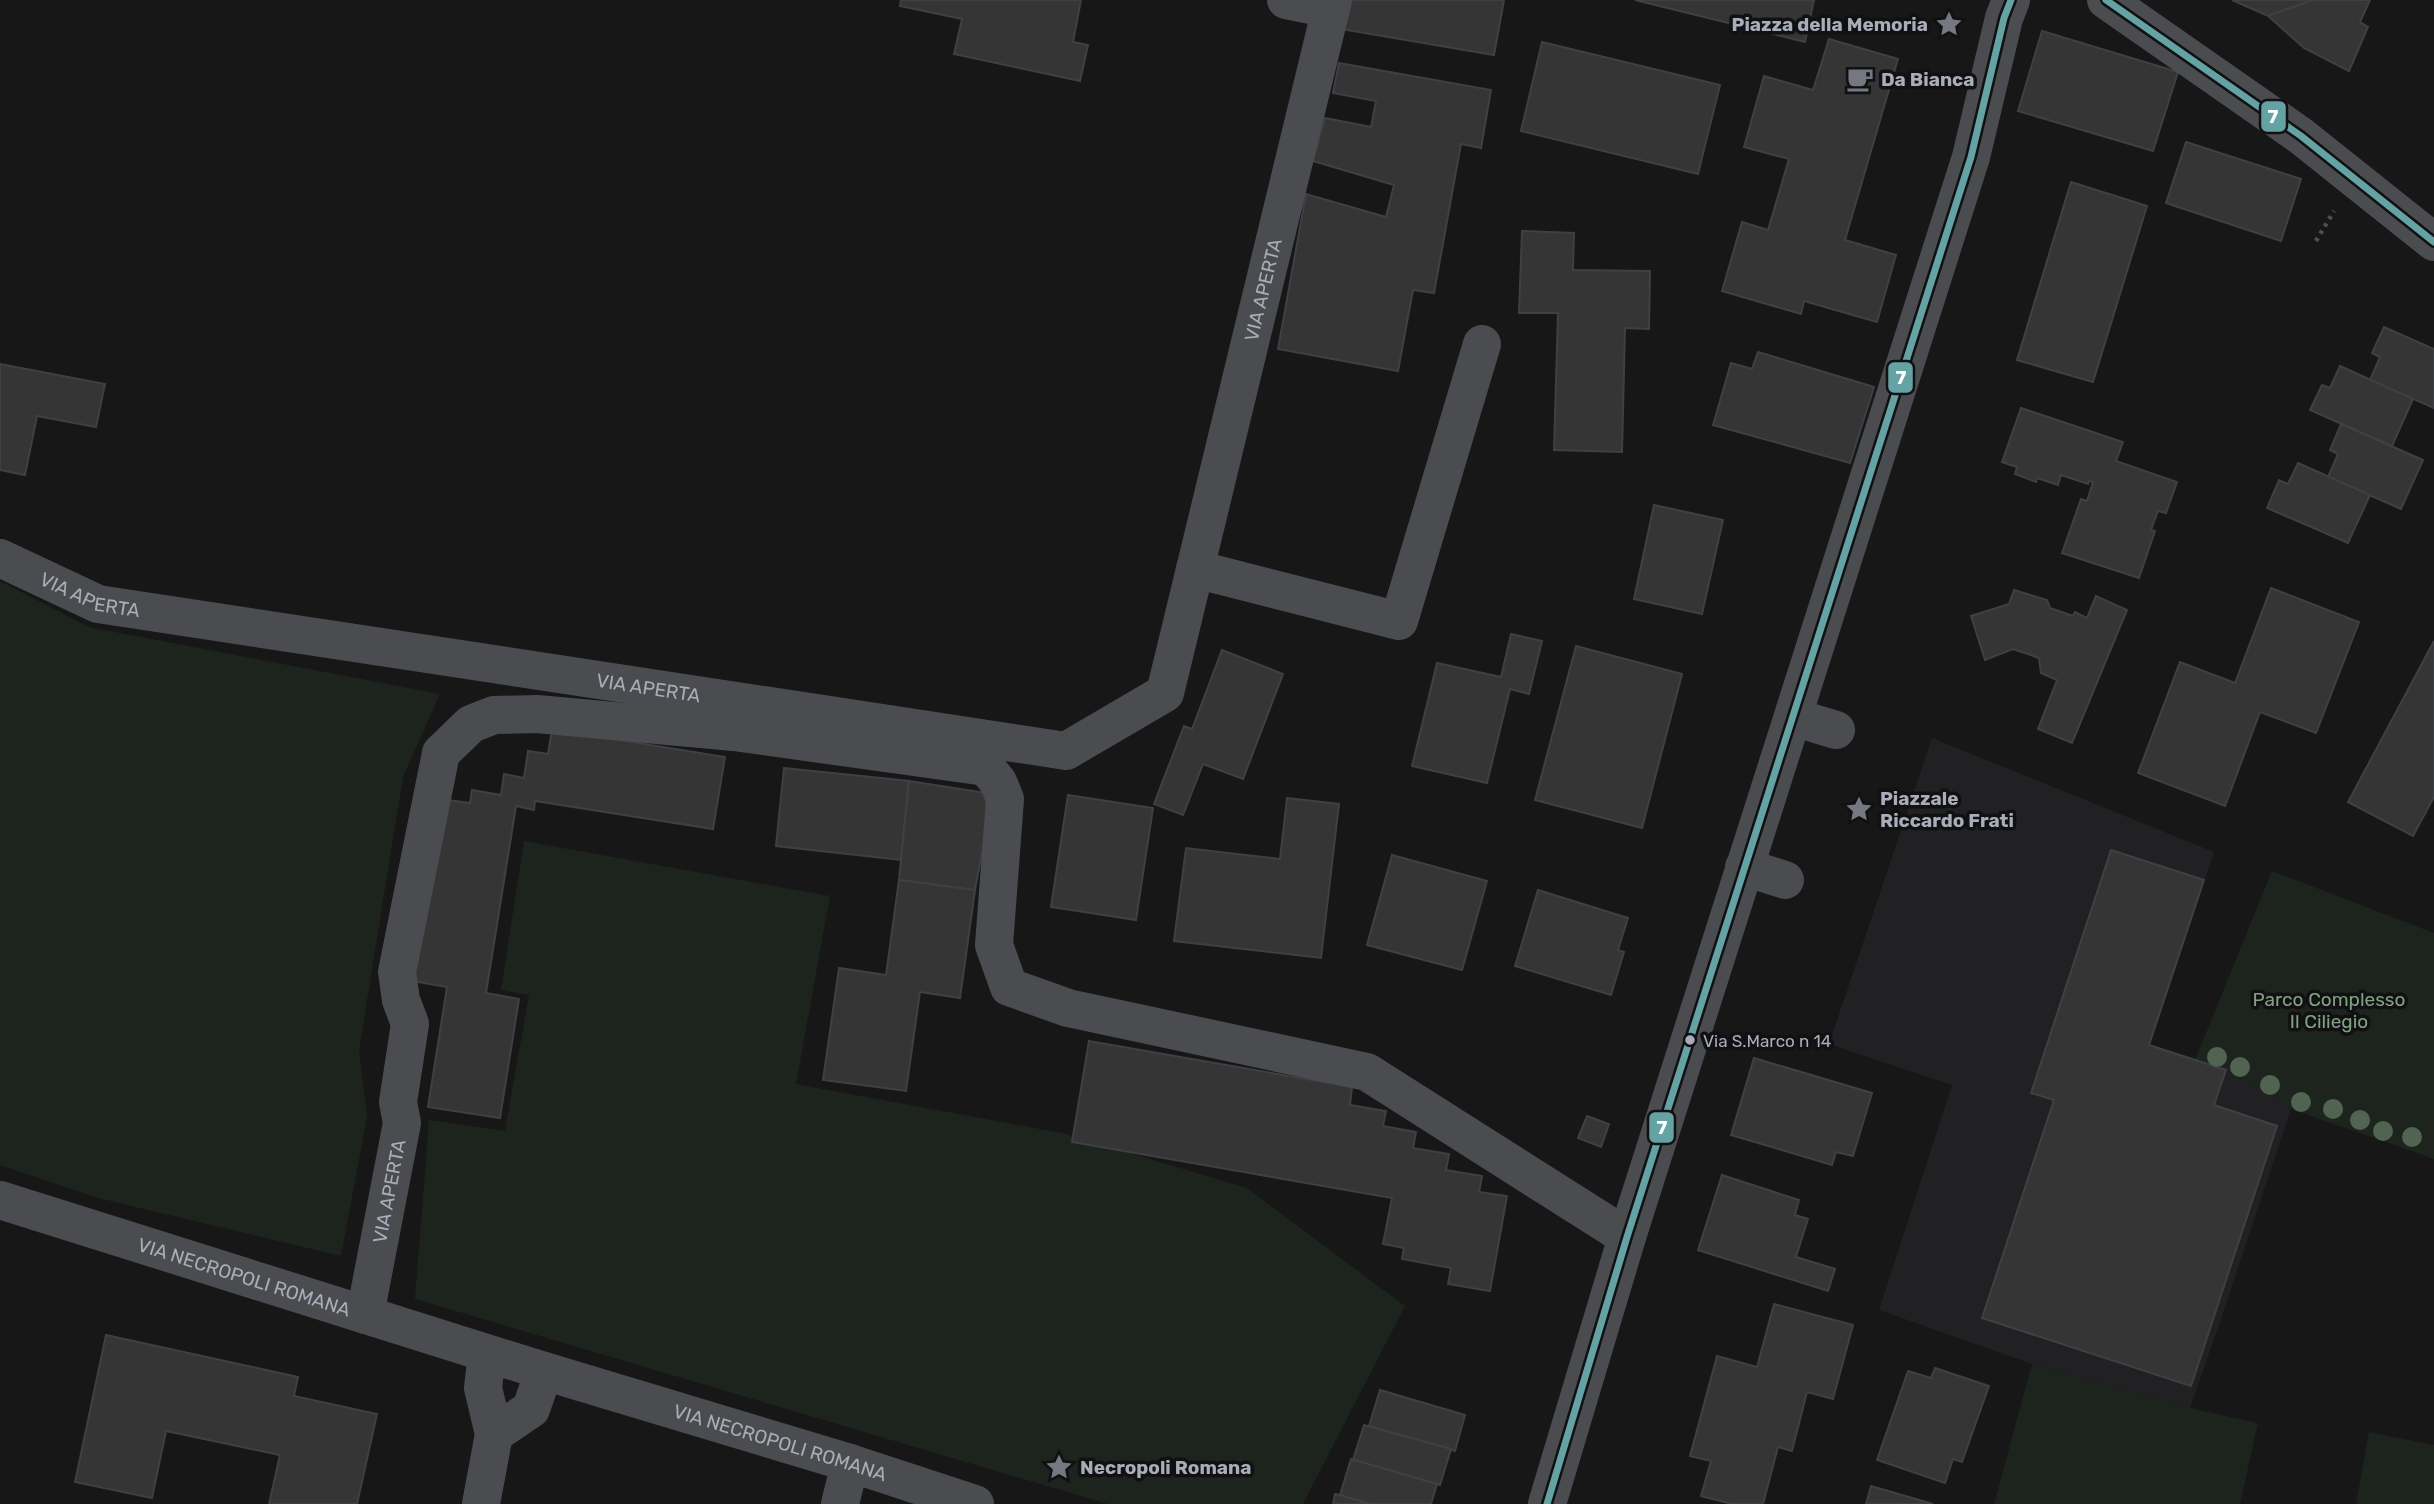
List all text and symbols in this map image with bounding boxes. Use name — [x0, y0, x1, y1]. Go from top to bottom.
place icon: Piazza della Memoria — [1934, 9, 1964, 39]
place label: Piazza della Memoria — [1732, 13, 1928, 36]
cafe icon: Da Bianca — [1845, 64, 1875, 94]
place label: Da Bianca — [1881, 68, 1975, 91]
line badge: 7 — [2260, 100, 2287, 133]
text: 7 — [2268, 105, 2279, 128]
street label: VIA APERTA — [1240, 236, 1287, 344]
line badge: 7 — [1887, 361, 1914, 394]
text: 7 — [1896, 366, 1907, 389]
street label: VIA APERTA — [36, 567, 142, 622]
street label: VIA APERTA — [595, 669, 702, 707]
place label: Piazzale Riccardo Frati — [1880, 787, 2014, 832]
place icon: Piazzale Riccardo Frati — [1844, 794, 1874, 824]
park label: Parco Complesso Il Ciliegio — [2253, 988, 2405, 1033]
place label: Via S.Marco n 14 — [1703, 1031, 1831, 1051]
marker: Via S.Marco n 14 — [1683, 1033, 1697, 1047]
line badge: 7 — [1648, 1111, 1675, 1144]
text: 7 — [1657, 1116, 1668, 1139]
street label: VIA APERTA — [368, 1137, 411, 1245]
street label: VIA NECROPOLI ROMANA — [135, 1233, 354, 1322]
street label: VIA NECROPOLI ROMANA — [671, 1400, 890, 1486]
place icon: Necropoli Romana — [1044, 1452, 1074, 1482]
place label: Necropoli Romana — [1080, 1456, 1251, 1479]

